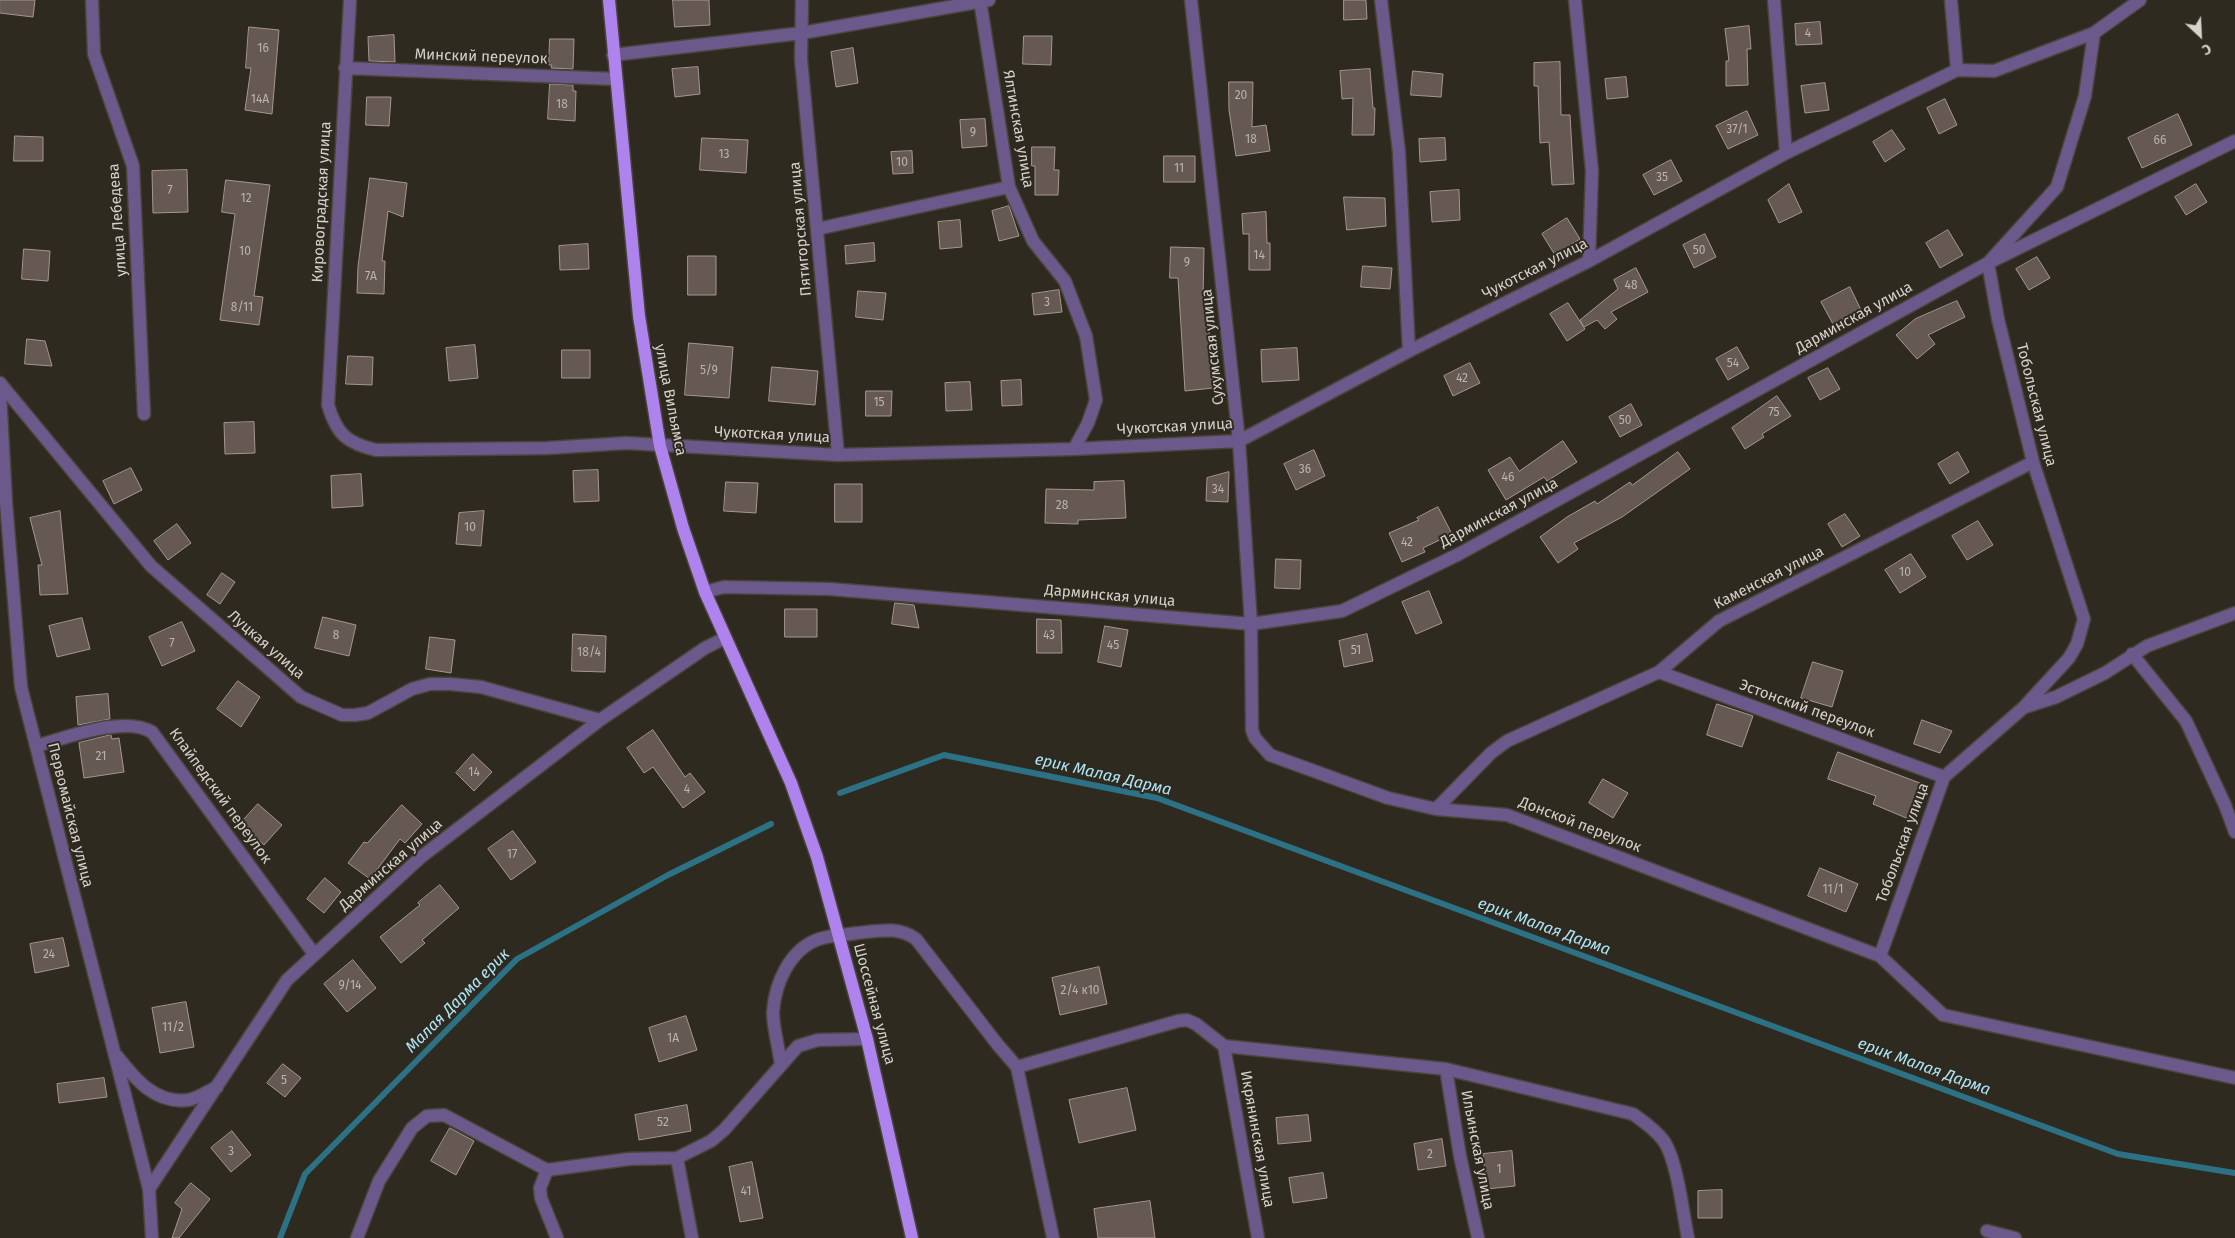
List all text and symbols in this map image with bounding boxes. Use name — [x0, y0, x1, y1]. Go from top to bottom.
north arrow — [2175, 10, 2225, 60]
house number: 4 — [1805, 27, 1811, 41]
text: С — [2199, 40, 2214, 58]
house number: 16 — [257, 42, 269, 56]
street label: Минский переулок — [414, 46, 548, 68]
street label: Ялтинская улица — [999, 69, 1037, 189]
house number: 20 — [1235, 89, 1247, 103]
house number: 14А — [251, 93, 269, 107]
house number: 18 — [556, 98, 568, 112]
street label: Кировоградская улица — [309, 121, 335, 283]
house number: 37/1 — [1726, 123, 1748, 137]
house number: 9 — [970, 126, 976, 140]
house number: 18 — [1245, 133, 1257, 147]
house number: 66 — [2154, 134, 2166, 148]
house number: 13 — [718, 148, 730, 162]
house number: 10 — [896, 156, 908, 170]
street label: Пятигорская улица — [786, 161, 816, 297]
house number: 11 — [1174, 162, 1184, 176]
street label: улица Лебедева — [105, 163, 131, 277]
house number: 35 — [1656, 171, 1668, 185]
house number: 7 — [167, 184, 173, 198]
house number: 12 — [240, 192, 252, 206]
street label: Чукотская улица — [1479, 235, 1591, 303]
house number: 50 — [1693, 244, 1705, 258]
house number: 10 — [239, 245, 251, 259]
house number: 14 — [1253, 249, 1265, 263]
house number: 9 — [1184, 256, 1190, 270]
house number: 7А — [365, 270, 377, 284]
street label: Дарминская улица — [1792, 278, 1916, 358]
house number: 48 — [1625, 279, 1637, 293]
street label: Сухумская улица — [1198, 288, 1228, 406]
house number: 3 — [1044, 296, 1050, 310]
house number: 8/11 — [231, 301, 253, 315]
street label: улица Вильямса — [650, 342, 690, 458]
street label: Тобольская улица — [2012, 342, 2060, 468]
house number: 54 — [1727, 357, 1739, 371]
house number: 5/9 — [700, 364, 718, 378]
house number: 42 — [1456, 372, 1468, 386]
house number: 15 — [873, 396, 885, 410]
house number: 75 — [1768, 406, 1780, 420]
house number: 50 — [1619, 414, 1631, 428]
street label: Чукотская улица — [1117, 415, 1233, 439]
street label: Чукотская улица — [714, 423, 830, 447]
house number: 36 — [1299, 463, 1311, 477]
house number: 46 — [1502, 471, 1514, 485]
street label: Дарминская улица — [1437, 474, 1561, 552]
house number: 34 — [1212, 483, 1224, 497]
house number: 28 — [1056, 499, 1068, 513]
house number: 10 — [464, 521, 476, 535]
house number: 42 — [1401, 536, 1413, 550]
street label: Каменская улица — [1711, 543, 1827, 613]
house number: 10 — [1899, 566, 1911, 580]
street label: Дарминская улица — [1044, 581, 1176, 611]
street label: Луцкая улица — [224, 607, 308, 683]
house number: 8 — [333, 629, 339, 643]
house number: 43 — [1043, 629, 1055, 643]
house number: 7 — [169, 637, 175, 651]
house number: 45 — [1107, 639, 1119, 653]
house number: 51 — [1351, 644, 1361, 658]
house number: 18/4 — [577, 646, 601, 660]
street label: Эстонский переулок — [1737, 676, 1877, 742]
street label: Клайпедский переулок — [165, 725, 275, 867]
street label: Первомайская улица — [43, 741, 97, 889]
house number: 21 — [96, 750, 106, 764]
water label: ерик Малая Дарма — [1033, 750, 1173, 800]
house number: 14 — [468, 766, 480, 780]
street label: Тобольская улица — [1873, 781, 1933, 905]
house number: 4 — [684, 783, 690, 797]
street label: Донской переулок — [1516, 793, 1644, 857]
street label: Дарминская улица — [336, 815, 446, 915]
house number: 17 — [507, 848, 517, 862]
house number: 11/1 — [1823, 883, 1843, 897]
water label: ерик Малая Дарма — [1475, 894, 1613, 960]
street label: Шоссейная улица — [849, 941, 899, 1067]
water label: Малая Дарма ерик — [402, 945, 514, 1057]
house number: 24 — [43, 948, 55, 962]
house number: 9/14 — [339, 979, 361, 993]
house number: 2/4 к10 — [1060, 984, 1100, 998]
house number: 11/2 — [162, 1021, 184, 1035]
house number: 1А — [667, 1032, 679, 1046]
water label: ерик Малая Дарма — [1855, 1034, 1993, 1100]
street label: Икрянинская улица — [1236, 1069, 1278, 1209]
house number: 5 — [281, 1074, 287, 1088]
street label: Ильинская улица — [1457, 1089, 1497, 1211]
house number: 52 — [657, 1116, 669, 1130]
house number: 3 — [228, 1145, 234, 1159]
house number: 2 — [1427, 1148, 1433, 1162]
house number: 1 — [1496, 1163, 1502, 1177]
house number: 41 — [741, 1185, 751, 1199]

